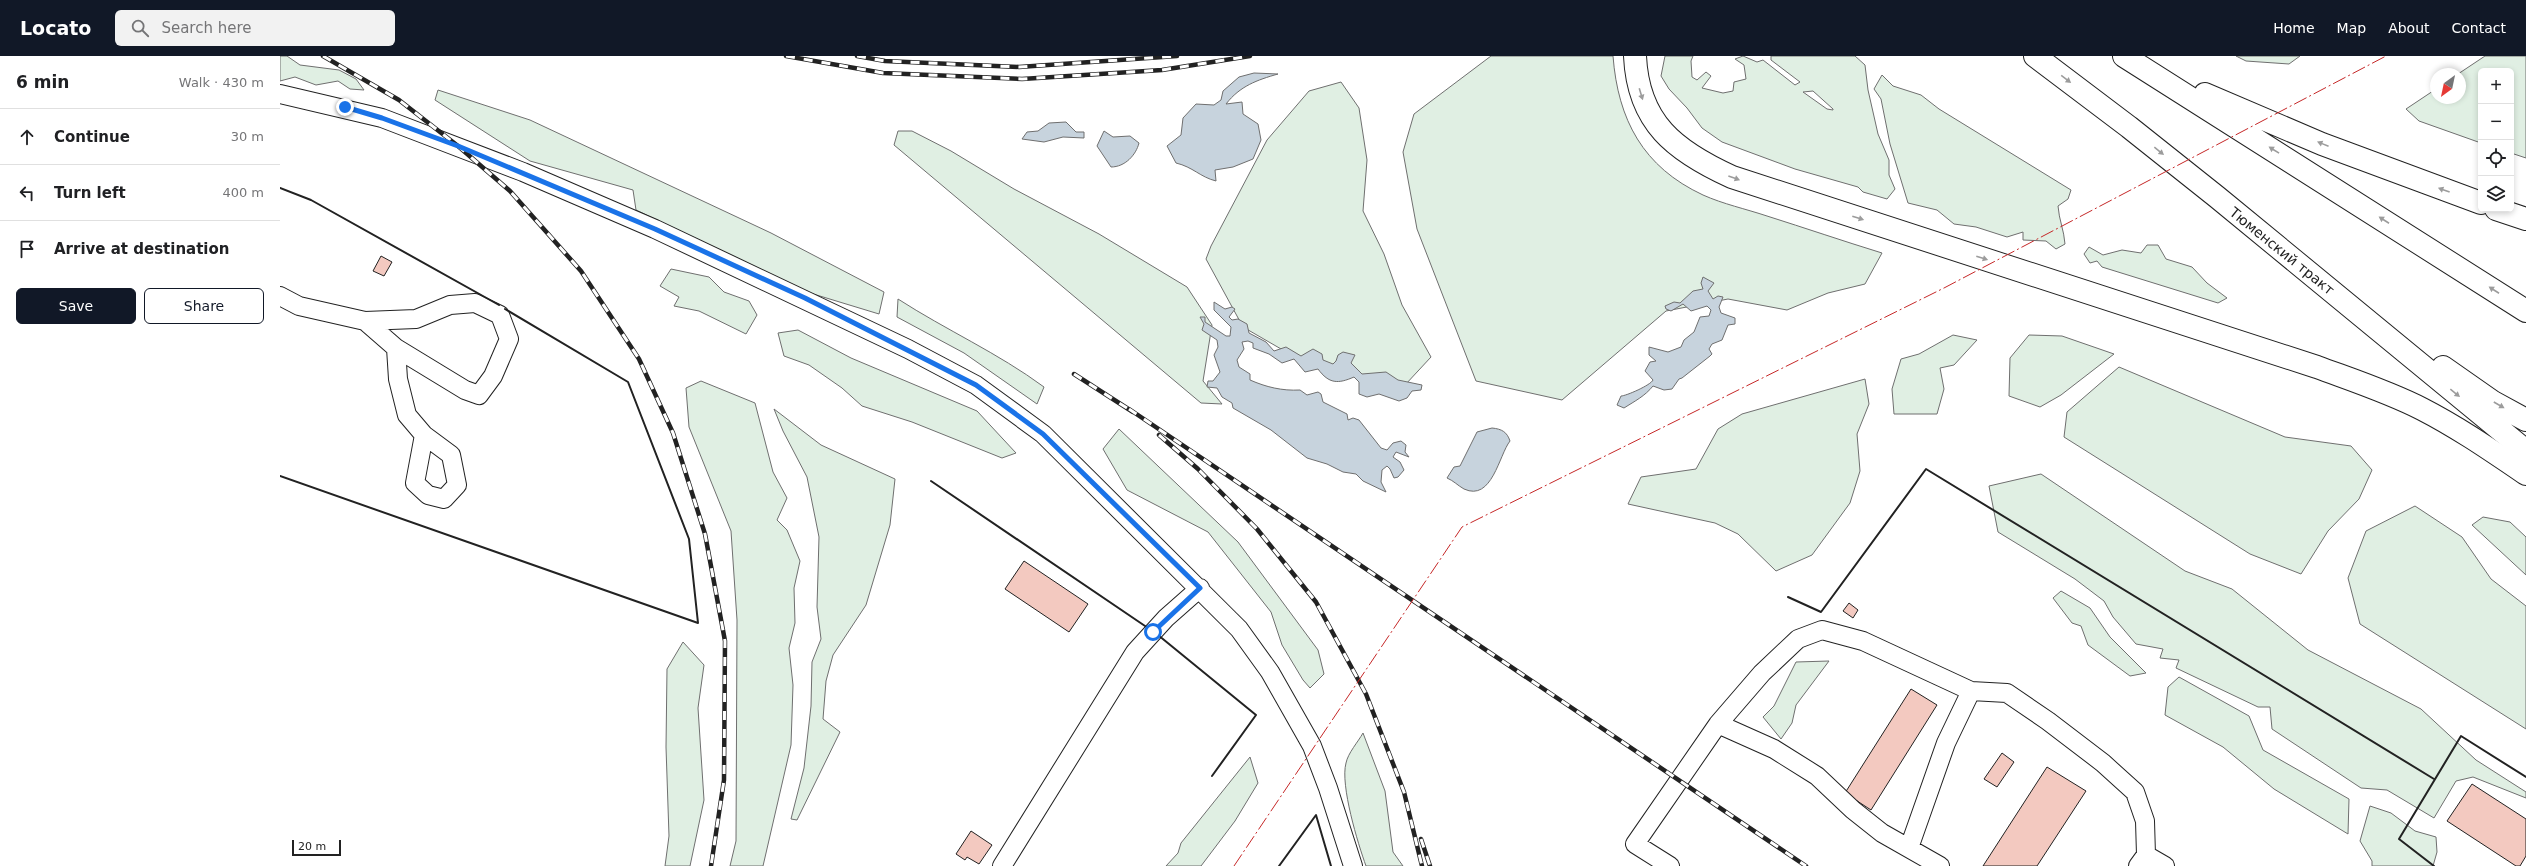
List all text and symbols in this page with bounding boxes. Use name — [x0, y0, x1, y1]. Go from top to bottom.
search box — [115, 10, 395, 46]
text: Locato — [20, 17, 91, 39]
icon: search — [129, 17, 151, 39]
text: Search here — [161, 19, 252, 37]
text: Home — [2273, 20, 2315, 36]
text: Map — [2337, 20, 2366, 36]
text: About — [2388, 20, 2430, 36]
text: Contact — [2452, 20, 2506, 36]
north arrow — [2430, 68, 2466, 104]
map controls — [2478, 68, 2514, 212]
button: + — [2478, 68, 2514, 104]
text: 6 min — [16, 72, 69, 92]
text: Walk · 430 m — [179, 75, 264, 90]
one-way arrow — [2060, 75, 2071, 83]
one-way arrow — [1638, 89, 1644, 101]
route end — [336, 98, 354, 116]
button: − — [2478, 104, 2514, 140]
icon: ahead — [16, 126, 38, 148]
text: Continue — [54, 128, 130, 146]
text: 30 m — [231, 129, 264, 144]
one-way arrow — [2316, 140, 2328, 146]
button: locate — [2478, 140, 2514, 176]
one-way arrow — [2154, 147, 2165, 155]
one-way arrow — [2268, 147, 2280, 154]
one-way arrow — [1729, 175, 1741, 181]
button: layers — [2478, 176, 2514, 212]
icon: left — [16, 182, 38, 204]
text: Turn left — [54, 184, 126, 202]
text: 400 m — [222, 185, 264, 200]
one-way arrow — [2438, 187, 2450, 193]
street label: Тюменский тракт — [2226, 203, 2337, 298]
one-way arrow — [1852, 215, 1864, 221]
one-way arrow — [2379, 216, 2389, 224]
icon: arrive — [16, 238, 38, 260]
text: Arrive at destination — [54, 240, 229, 258]
one-way arrow — [1976, 255, 1988, 261]
one-way arrow — [2488, 286, 2499, 294]
button: Save — [16, 288, 136, 324]
button: Share — [144, 288, 264, 324]
one-way arrow — [2450, 389, 2461, 398]
one-way arrow — [2493, 401, 2505, 408]
route start — [1144, 623, 1162, 641]
scale bar — [292, 838, 341, 857]
text: 20 m — [298, 840, 326, 853]

